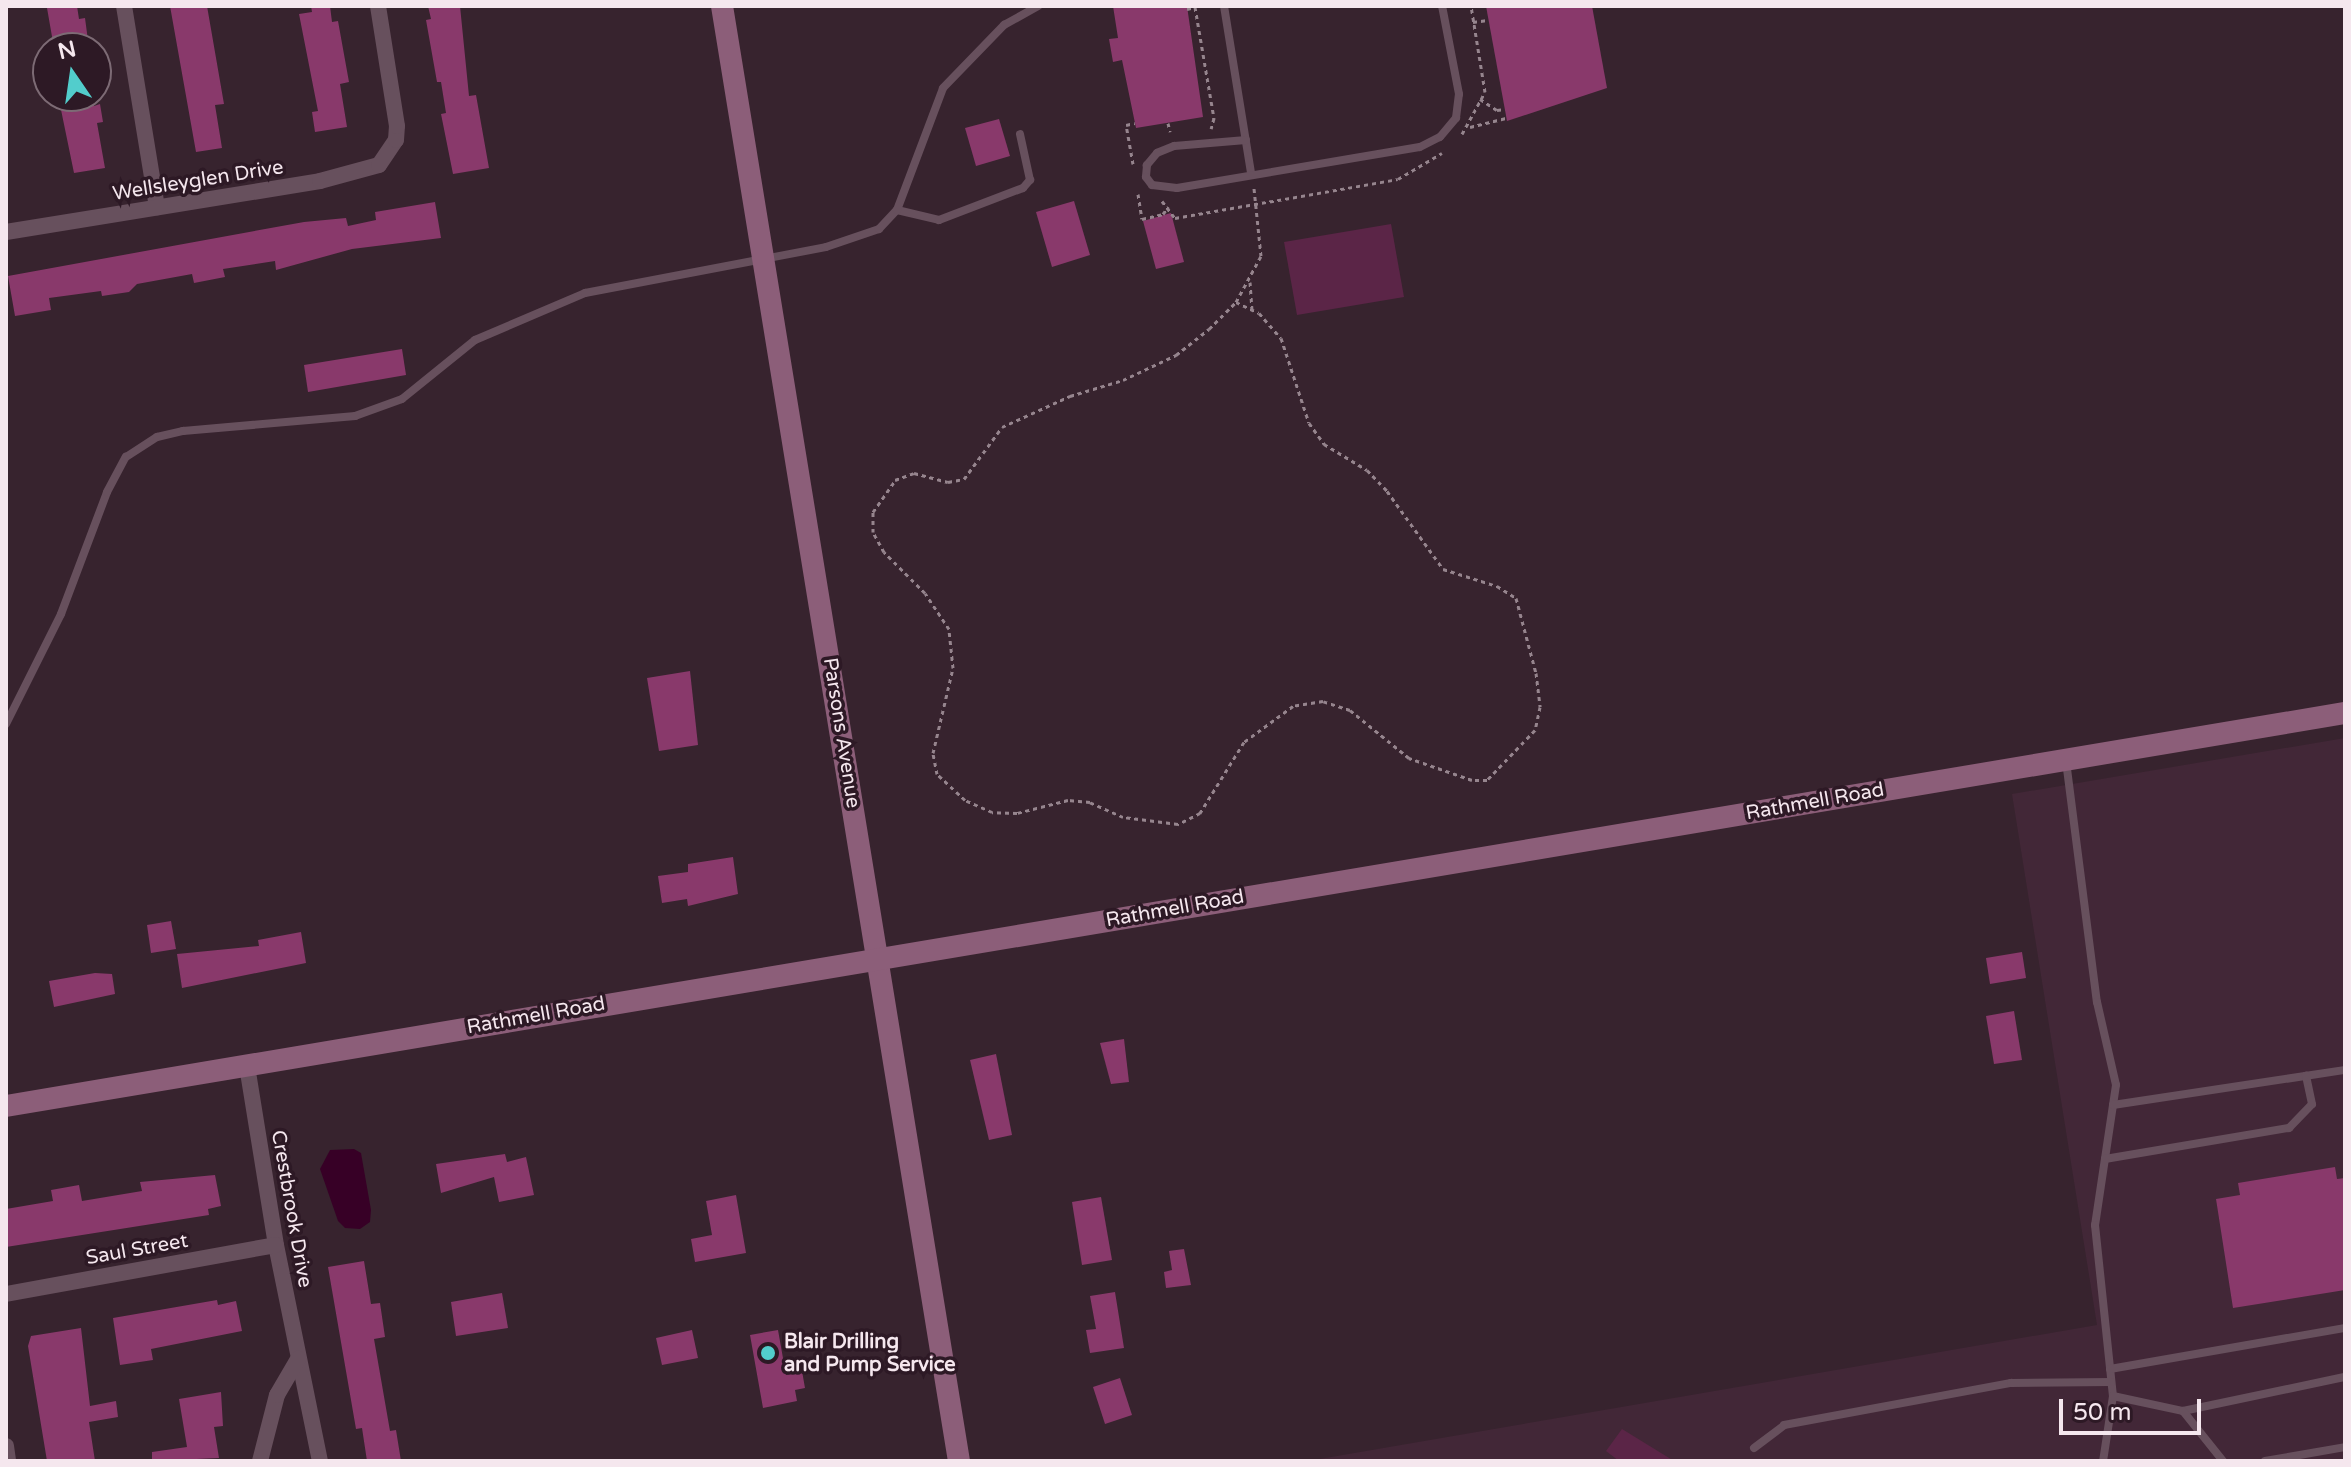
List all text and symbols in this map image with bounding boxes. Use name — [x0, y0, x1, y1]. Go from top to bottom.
north arrow — [32, 32, 112, 112]
text: N — [56, 36, 79, 65]
street label: Wellsleyglen Drive — [111, 156, 285, 206]
street label: Parsons Avenue — [817, 656, 865, 810]
street label: Rathmell Road — [1744, 778, 1886, 826]
street label: Rathmell Road — [1104, 885, 1246, 933]
street label: Rathmell Road — [465, 992, 607, 1040]
street label: Crestbrook Drive — [265, 1128, 317, 1290]
street label: Saul Street — [84, 1229, 190, 1271]
place label: Blair Drilling and Pump Service — [784, 1330, 956, 1377]
marker: Blair Drilling and Pump Service — [759, 1344, 777, 1362]
scale bar — [2063, 1383, 2205, 1433]
text: 50 m — [2073, 1398, 2131, 1427]

